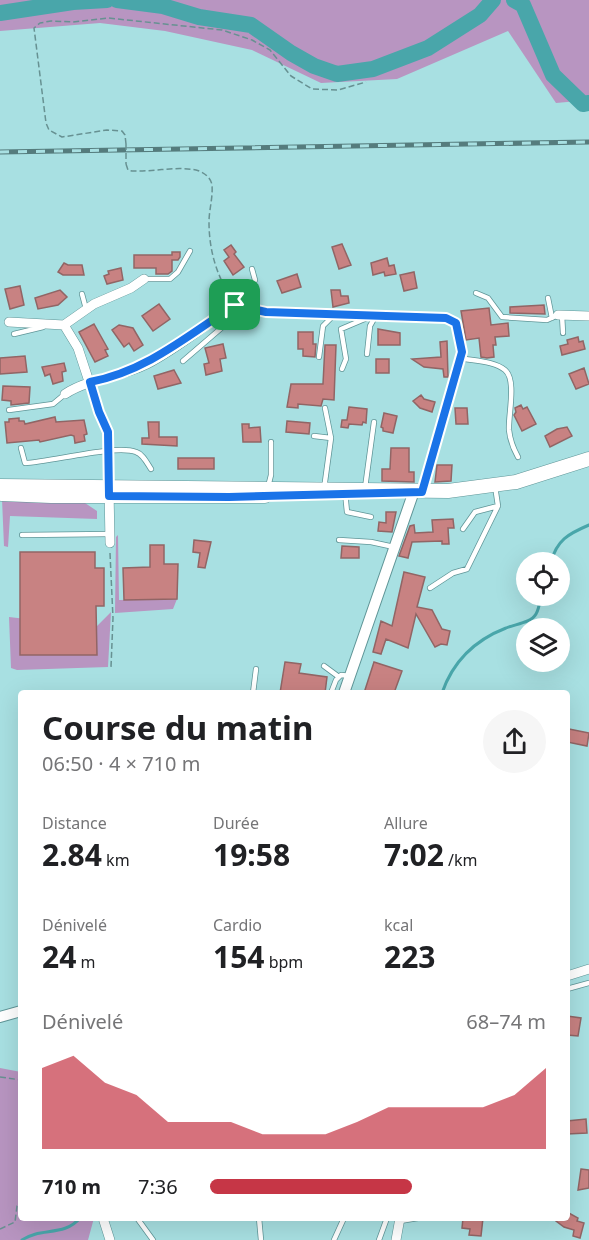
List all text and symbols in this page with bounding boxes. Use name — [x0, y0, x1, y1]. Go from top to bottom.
pin — [209, 279, 260, 330]
icon: arrive — [218, 288, 251, 321]
map controls — [516, 552, 570, 672]
button: locate — [516, 552, 570, 606]
button: layers — [516, 618, 570, 672]
text: Course du matin — [42, 705, 313, 750]
button: share — [483, 710, 546, 773]
text: 06:50 · 4 × 710 m — [42, 750, 200, 777]
text: Distance — [42, 812, 107, 834]
text: Durée — [213, 812, 259, 834]
text: Allure — [384, 812, 428, 834]
text: 2.84 — [42, 834, 102, 875]
text: 19:58 — [213, 834, 290, 875]
text: 7:02 — [384, 834, 444, 875]
text: km — [102, 849, 130, 871]
text: /km — [444, 849, 478, 871]
text: Dénivelé — [42, 914, 107, 936]
text: Cardio — [213, 914, 262, 936]
text: kcal — [384, 914, 413, 936]
text: 24 — [42, 936, 76, 977]
text: 154 — [213, 936, 264, 977]
text: 223 — [384, 936, 435, 977]
text: m — [76, 951, 95, 973]
text: bpm — [264, 951, 303, 973]
text: Dénivelé — [42, 1008, 123, 1035]
text: 68–74 m — [466, 1008, 546, 1035]
text: 710 m — [42, 1173, 101, 1200]
text: 7:36 — [138, 1173, 178, 1200]

